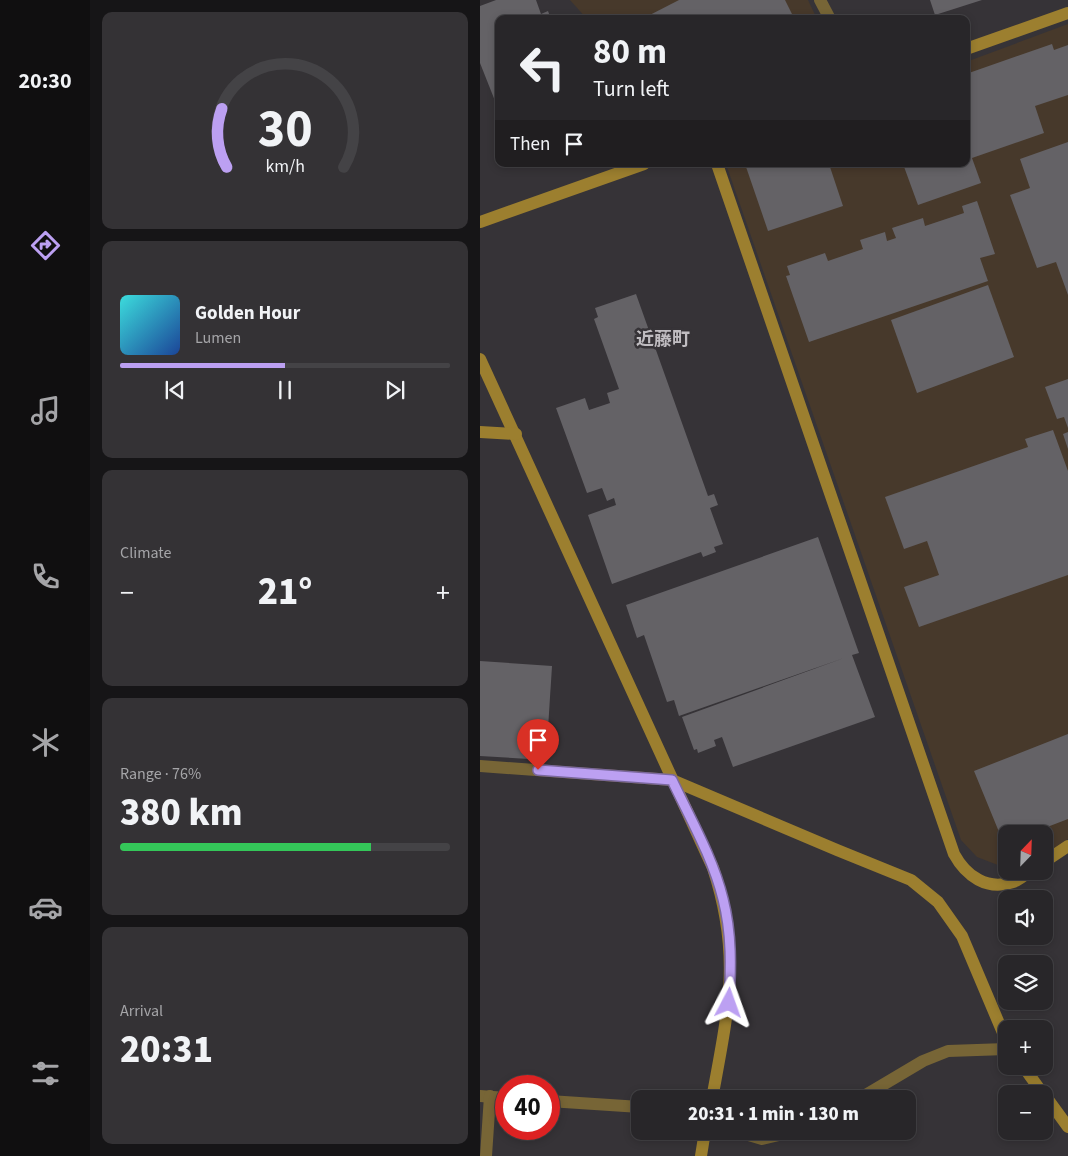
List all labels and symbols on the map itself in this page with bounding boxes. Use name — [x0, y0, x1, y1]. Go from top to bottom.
district label: 近藤町 — [636, 327, 690, 352]
pin — [517, 719, 559, 770]
north arrow — [998, 825, 1052, 880]
position arrow — [702, 976, 754, 1028]
speed limit sign: 40 — [495, 1075, 560, 1140]

